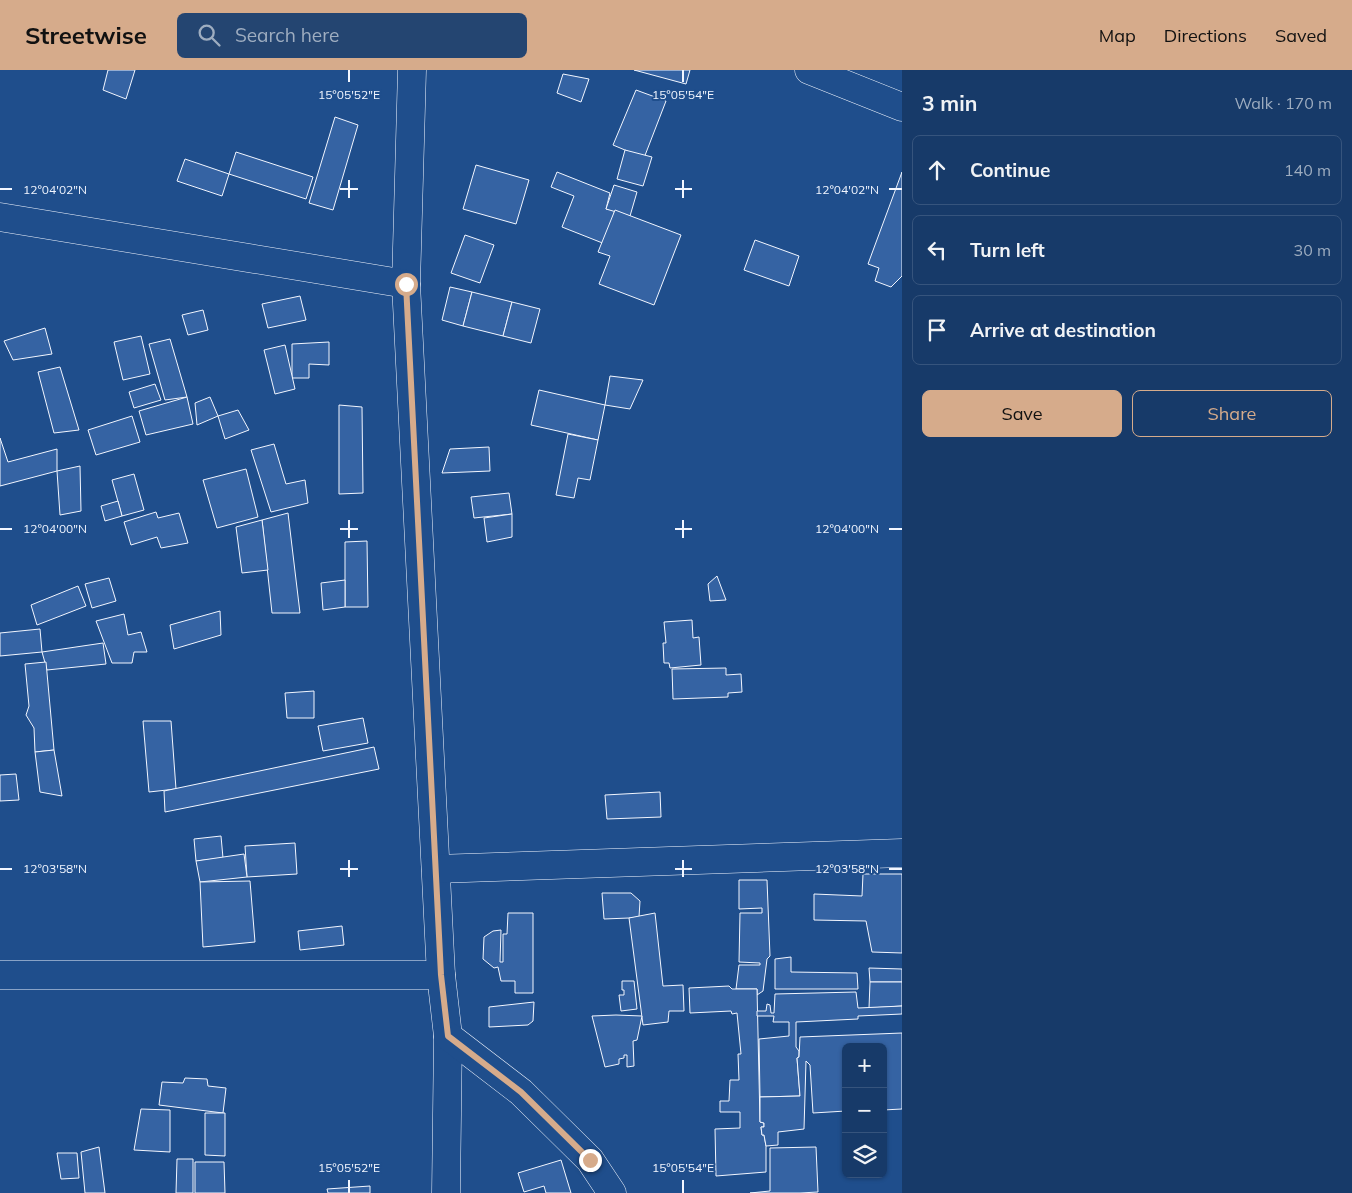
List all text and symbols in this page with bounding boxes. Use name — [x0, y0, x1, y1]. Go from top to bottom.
search box — [177, 13, 527, 58]
text: Streetwise — [25, 20, 147, 50]
icon: search — [195, 21, 223, 49]
text: Search here — [235, 23, 339, 47]
text: Map — [1099, 24, 1136, 47]
text: Directions — [1164, 24, 1247, 47]
text: Saved — [1275, 24, 1327, 47]
text: 15°05'52"E — [318, 87, 380, 102]
text: 15°05'54"E — [652, 87, 714, 102]
text: 3 min — [922, 90, 977, 116]
text: Walk · 170 m — [1234, 93, 1332, 113]
icon: ahead — [923, 156, 951, 184]
text: Continue — [970, 158, 1050, 182]
text: 140 m — [1284, 160, 1331, 180]
text: 12°04'02"N — [23, 182, 87, 197]
text: 12°04'02"N — [815, 182, 879, 197]
icon: left — [923, 236, 951, 264]
text: Turn left — [970, 238, 1045, 262]
text: 30 m — [1294, 240, 1331, 260]
route start — [395, 273, 418, 296]
icon: arrive — [923, 316, 951, 344]
text: Arrive at destination — [970, 318, 1156, 342]
button: Save — [922, 390, 1122, 437]
button: Share — [1132, 390, 1332, 437]
text: 12°04'00"N — [23, 521, 87, 536]
text: 12°04'00"N — [815, 521, 879, 536]
text: 12°03'58"N — [23, 861, 87, 876]
text: 12°03'58"N — [815, 861, 879, 876]
map controls — [842, 1043, 887, 1178]
button: + — [842, 1043, 887, 1088]
button: − — [842, 1088, 887, 1133]
button: layers — [842, 1133, 887, 1178]
route end — [579, 1149, 602, 1172]
text: 15°05'52"E — [318, 1160, 380, 1175]
text: 15°05'54"E — [652, 1160, 714, 1175]

